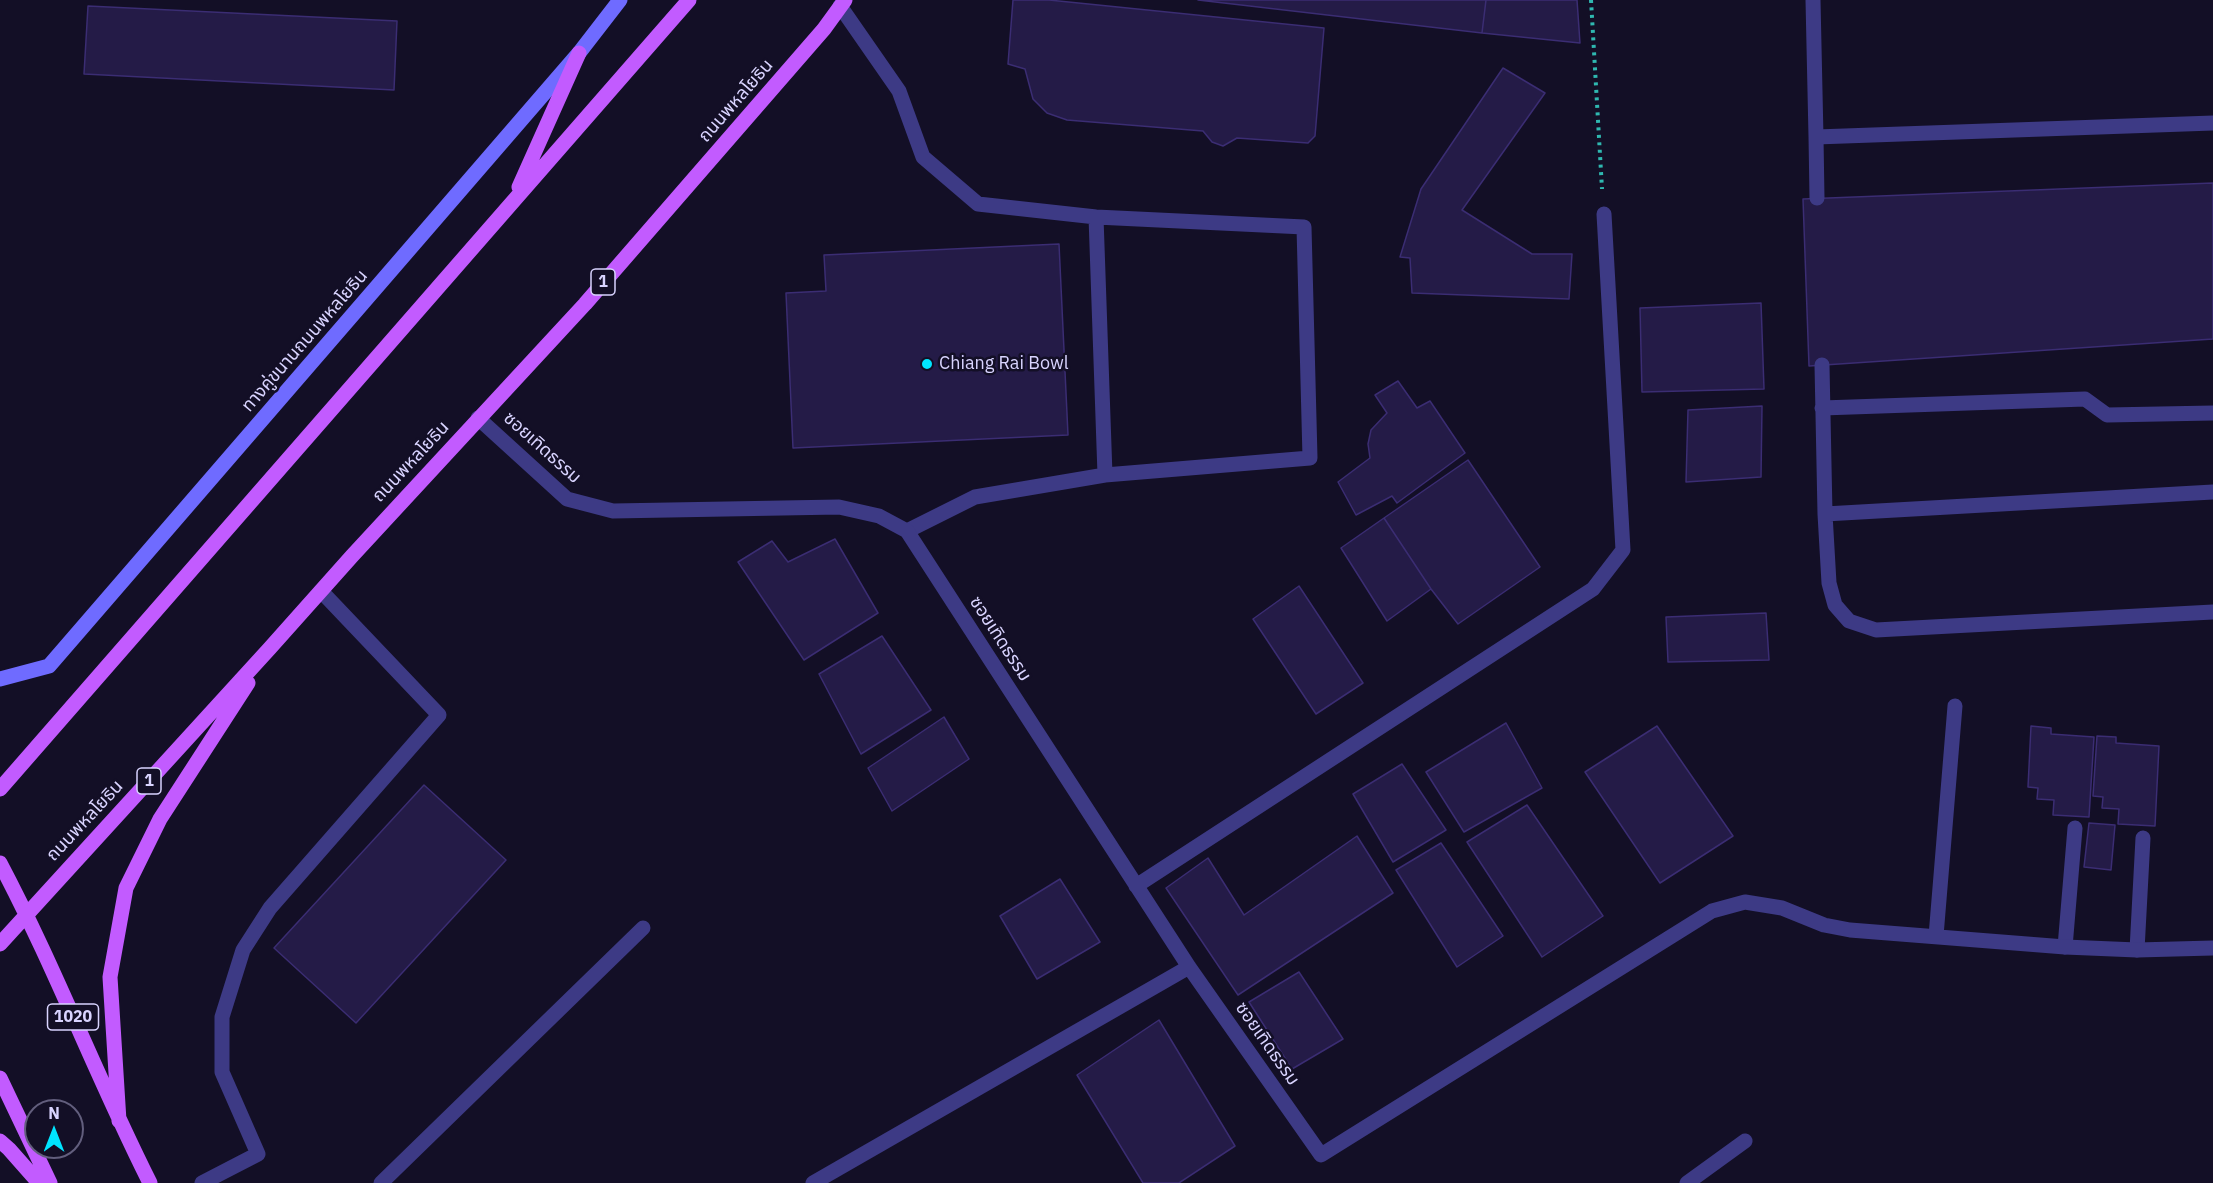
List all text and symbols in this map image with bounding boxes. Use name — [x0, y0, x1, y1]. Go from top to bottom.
street label: ถนนพหลโยธิน — [694, 55, 778, 147]
street label: ทางคู่ขนานถนนพหลโยธิน — [237, 266, 373, 416]
road number: 1 — [591, 269, 615, 295]
place label: Chiang Rai Bowl — [939, 353, 1069, 375]
marker: Chiang Rai Bowl — [920, 357, 934, 371]
street label: ซอยเทิดธรรม — [499, 408, 585, 488]
street label: ถนนพหลโยธิน — [368, 417, 454, 507]
street label: ซอยเทิดธรรม — [965, 593, 1035, 685]
road number: 1 — [137, 768, 161, 794]
street label: ถนนพหลโยธิน — [42, 776, 128, 866]
street label: ซอยเทิดธรรม — [1230, 998, 1304, 1090]
road number: 1020 — [48, 1004, 98, 1030]
north arrow — [24, 1099, 84, 1159]
text: N — [48, 1103, 60, 1123]

